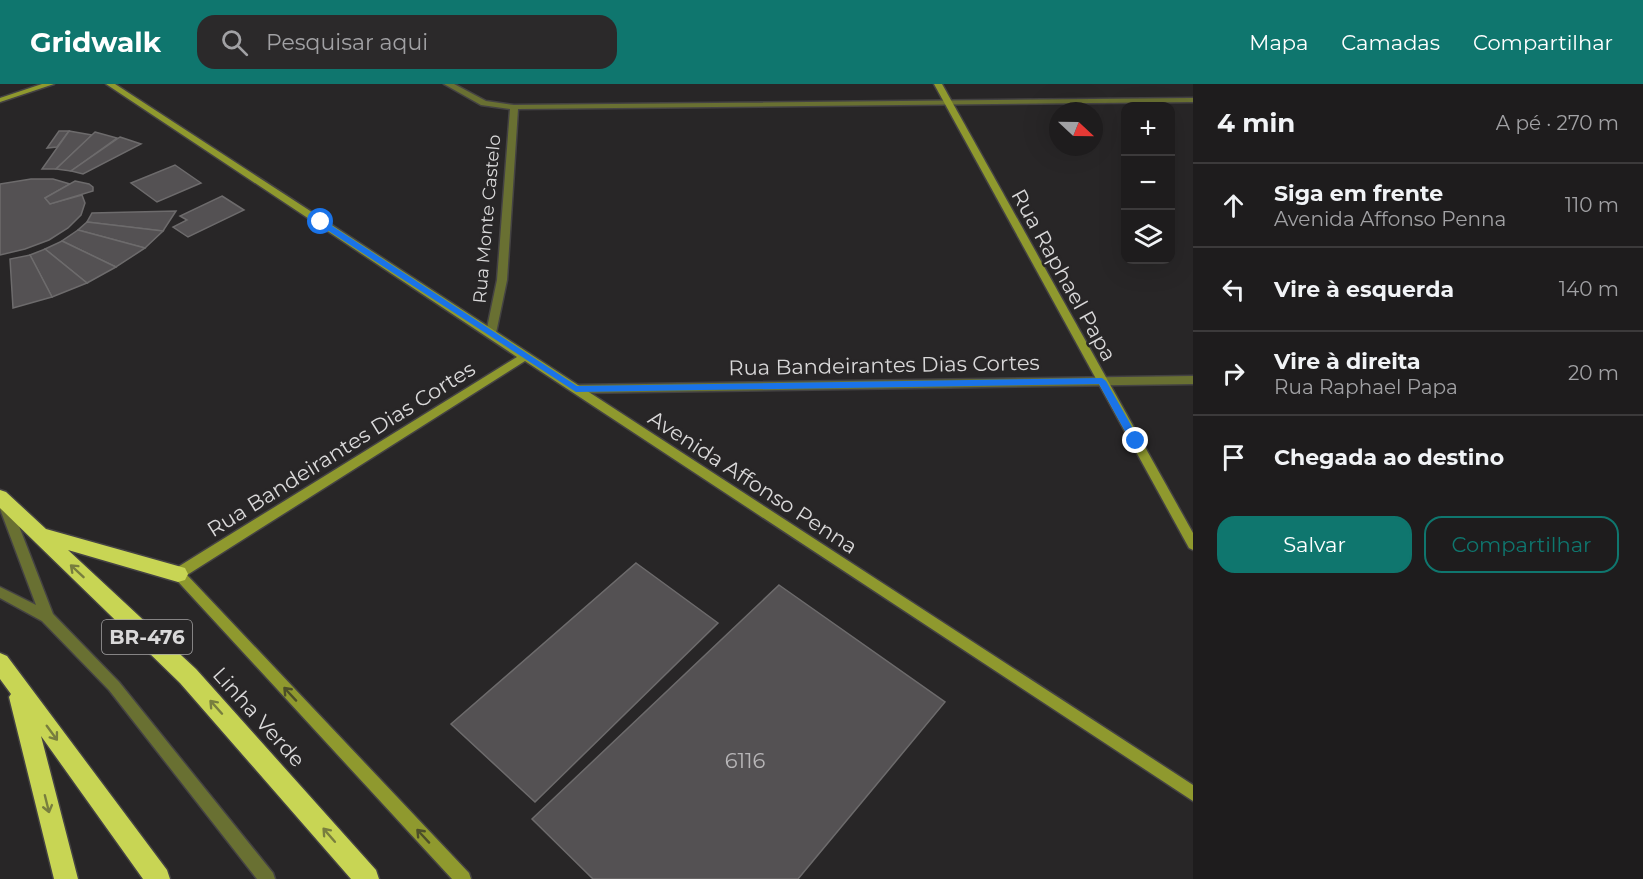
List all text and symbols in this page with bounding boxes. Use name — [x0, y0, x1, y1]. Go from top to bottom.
search box — [197, 15, 617, 69]
text: Gridwalk — [30, 25, 161, 59]
icon: search — [218, 26, 251, 59]
text: Pesquisar aqui — [266, 29, 428, 56]
text: Mapa — [1249, 30, 1308, 55]
text: Camadas — [1341, 30, 1440, 55]
text: Compartilhar — [1473, 30, 1613, 55]
north arrow — [1049, 102, 1103, 156]
map controls — [1121, 102, 1175, 264]
button: + — [1121, 102, 1175, 156]
text: 4 min — [1217, 107, 1295, 139]
text: A pé · 270 m — [1496, 111, 1619, 135]
street label: Rua Monte Castelo — [469, 134, 505, 304]
button: − — [1121, 156, 1175, 210]
text: Siga em frente — [1274, 180, 1443, 207]
street label: Rua Raphael Papa — [1006, 185, 1122, 365]
icon: ahead — [1217, 189, 1250, 222]
text: 110 m — [1565, 193, 1619, 217]
text: Avenida Affonso Penna — [1274, 207, 1506, 231]
route start — [307, 208, 333, 234]
button: layers — [1121, 210, 1175, 264]
icon: left — [1217, 273, 1250, 306]
text: Vire à esquerda — [1274, 276, 1454, 303]
text: 140 m — [1559, 277, 1619, 301]
text: Vire à direita — [1274, 348, 1421, 375]
street label: Rua Bandeirantes Dias Cortes — [728, 350, 1040, 380]
street label: Rua Bandeirantes Dias Cortes — [202, 356, 480, 542]
icon: right — [1217, 357, 1250, 390]
text: 20 m — [1568, 361, 1619, 385]
text: Rua Raphael Papa — [1274, 375, 1458, 399]
street label: Avenida Affonso Penna — [644, 405, 862, 559]
route end — [1122, 427, 1148, 453]
icon: arrive — [1217, 441, 1250, 474]
text: Chegada ao destino — [1274, 444, 1504, 471]
button: Salvar — [1217, 516, 1412, 573]
button: Compartilhar — [1424, 516, 1619, 573]
one-way arrow — [70, 564, 85, 578]
road number: BR-476 — [102, 620, 192, 654]
street label: Linha Verde — [208, 662, 310, 772]
one-way arrow — [283, 687, 297, 702]
one-way arrow — [209, 700, 223, 715]
one-way arrow — [46, 725, 58, 741]
house number: 6116 — [725, 748, 766, 773]
one-way arrow — [41, 794, 53, 813]
one-way arrow — [322, 828, 336, 843]
one-way arrow — [416, 829, 431, 844]

